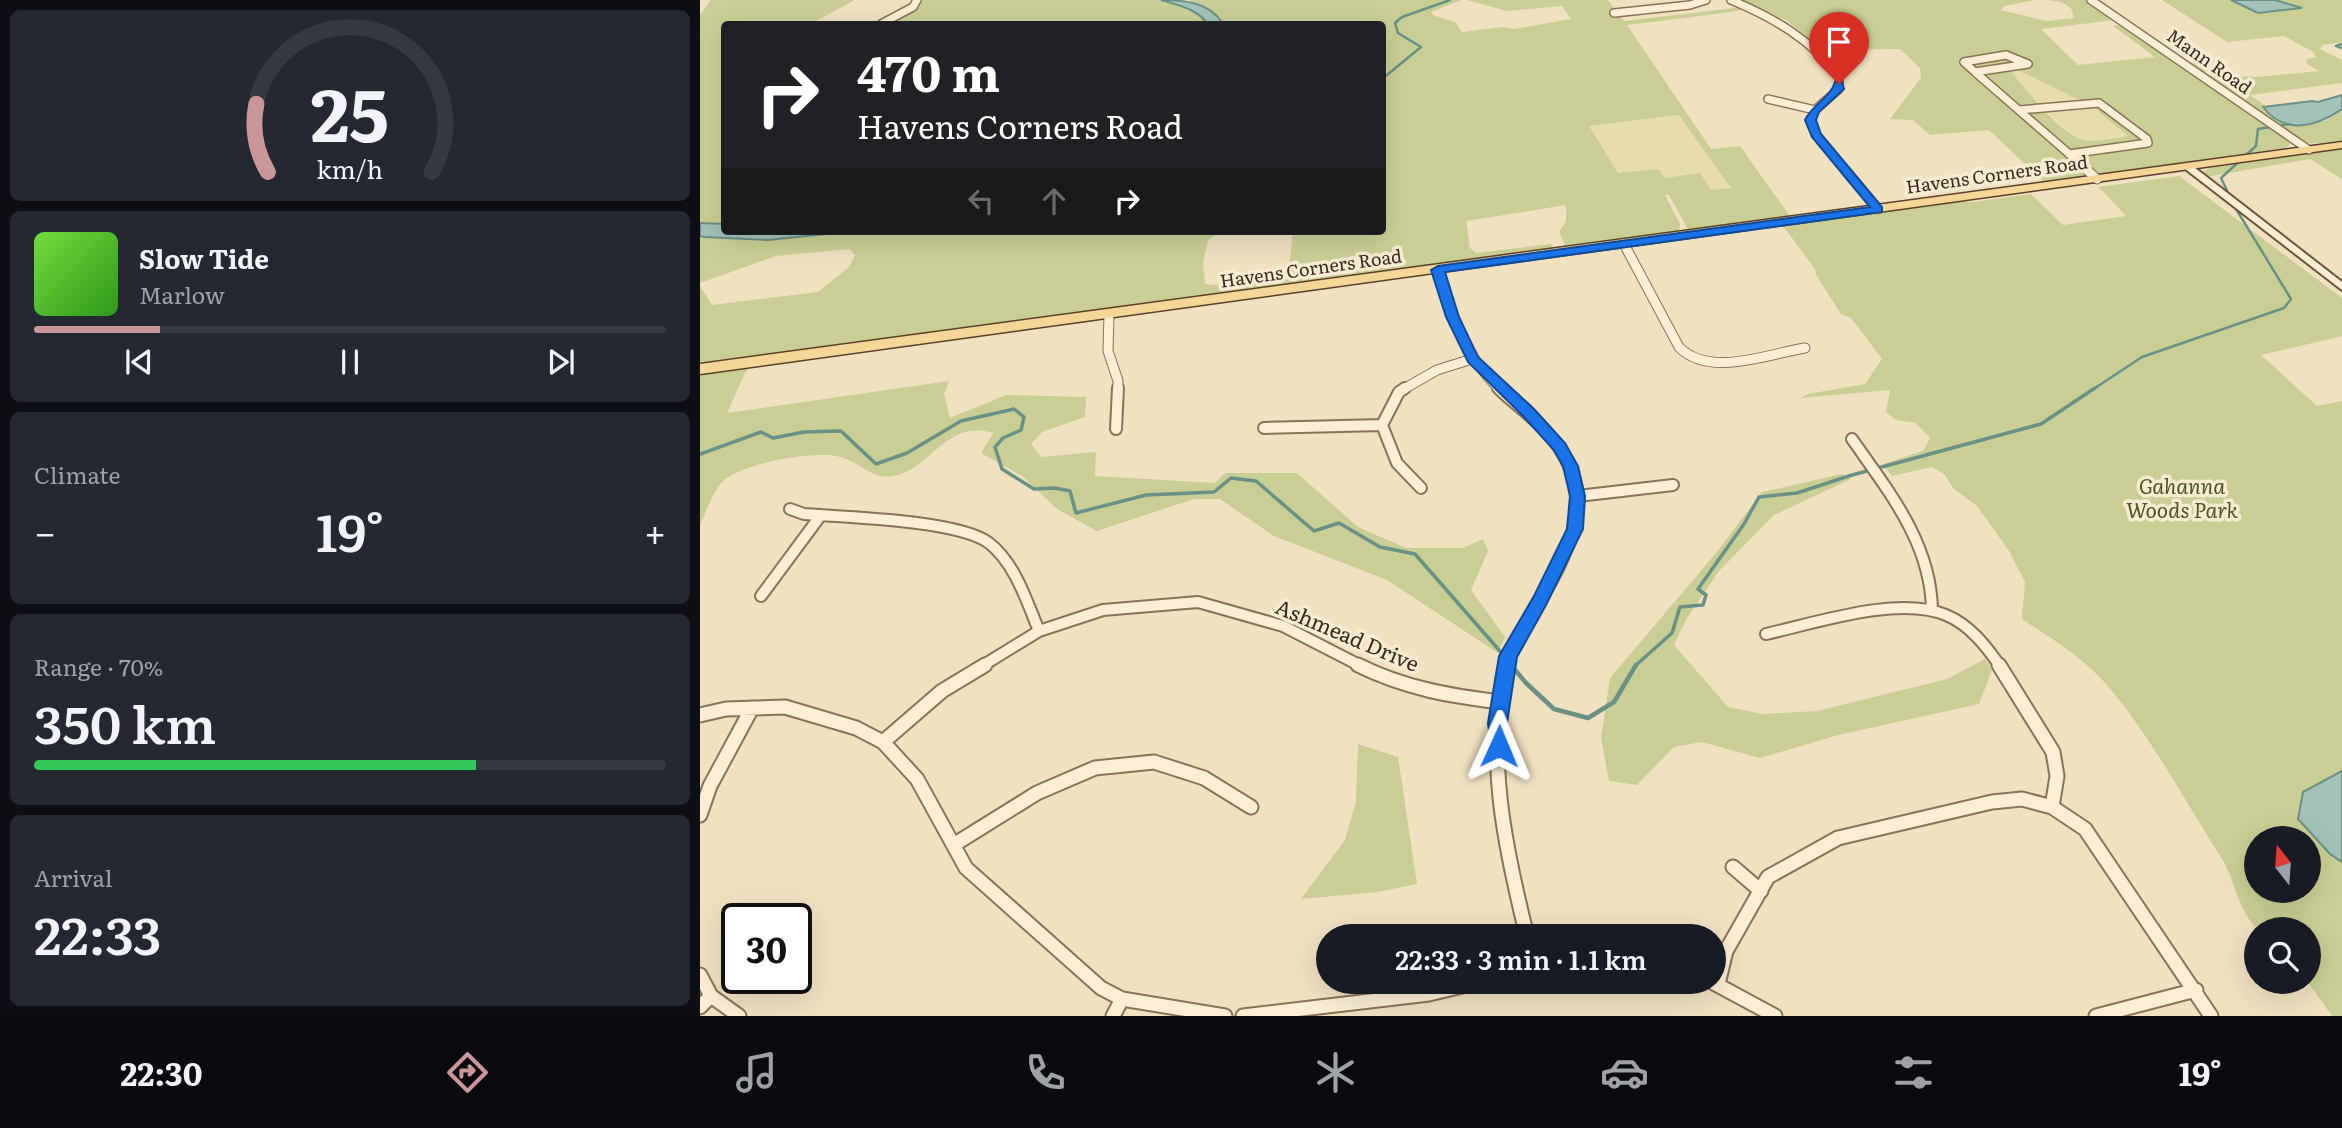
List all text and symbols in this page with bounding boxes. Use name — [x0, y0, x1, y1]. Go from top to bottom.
pin — [1809, 12.0, 1869, 84]
street label: Mann Road — [2162, 22, 2258, 100]
icon: arrive — [1820, 23, 1858, 61]
text: 470 m — [857, 34, 1000, 107]
icon: right — [742, 49, 833, 140]
text: 25 — [311, 56, 389, 164]
text: Havens Corners Road — [857, 101, 1183, 149]
street label: Havens Corners Road — [1904, 147, 2089, 200]
text: km/h — [317, 149, 383, 186]
icon: left — [962, 182, 1000, 220]
icon: ahead — [1035, 182, 1073, 220]
icon: right — [1108, 182, 1146, 220]
text: Slow Tide — [139, 238, 269, 277]
street label: Havens Corners Road — [1218, 241, 1403, 294]
text: Marlow — [139, 277, 225, 311]
icon: previous — [120, 343, 158, 381]
icon: pause — [331, 343, 369, 381]
icon: next — [542, 343, 580, 381]
text: Climate — [34, 457, 120, 491]
park label: Gahanna Woods Park — [2126, 469, 2239, 524]
text: 19° — [316, 491, 384, 568]
text: − — [34, 502, 56, 559]
text: + — [644, 502, 666, 559]
street label: Ashmead Drive — [1271, 590, 1425, 678]
text: Range · 70% — [34, 649, 163, 683]
text: 350 km — [34, 683, 216, 760]
position arrow — [1462, 709, 1536, 783]
north arrow — [2244, 826, 2320, 903]
map controls — [2244, 826, 2321, 994]
text: Arrival — [34, 860, 113, 894]
text: 22:33 — [34, 894, 161, 971]
speed limit sign: 30 — [721, 903, 812, 994]
button: search — [2244, 917, 2321, 994]
text: 22:33 · 3 min · 1.1 km — [1395, 939, 1647, 978]
text: 22:30 — [120, 1048, 202, 1096]
icon: directions — [443, 1048, 492, 1097]
icon: music — [732, 1048, 781, 1097]
icon: phone — [1021, 1048, 1070, 1097]
icon: climate — [1311, 1048, 1360, 1097]
icon: car — [1600, 1048, 1649, 1097]
icon: filters — [1889, 1048, 1938, 1097]
text: 19° — [2179, 1048, 2222, 1096]

